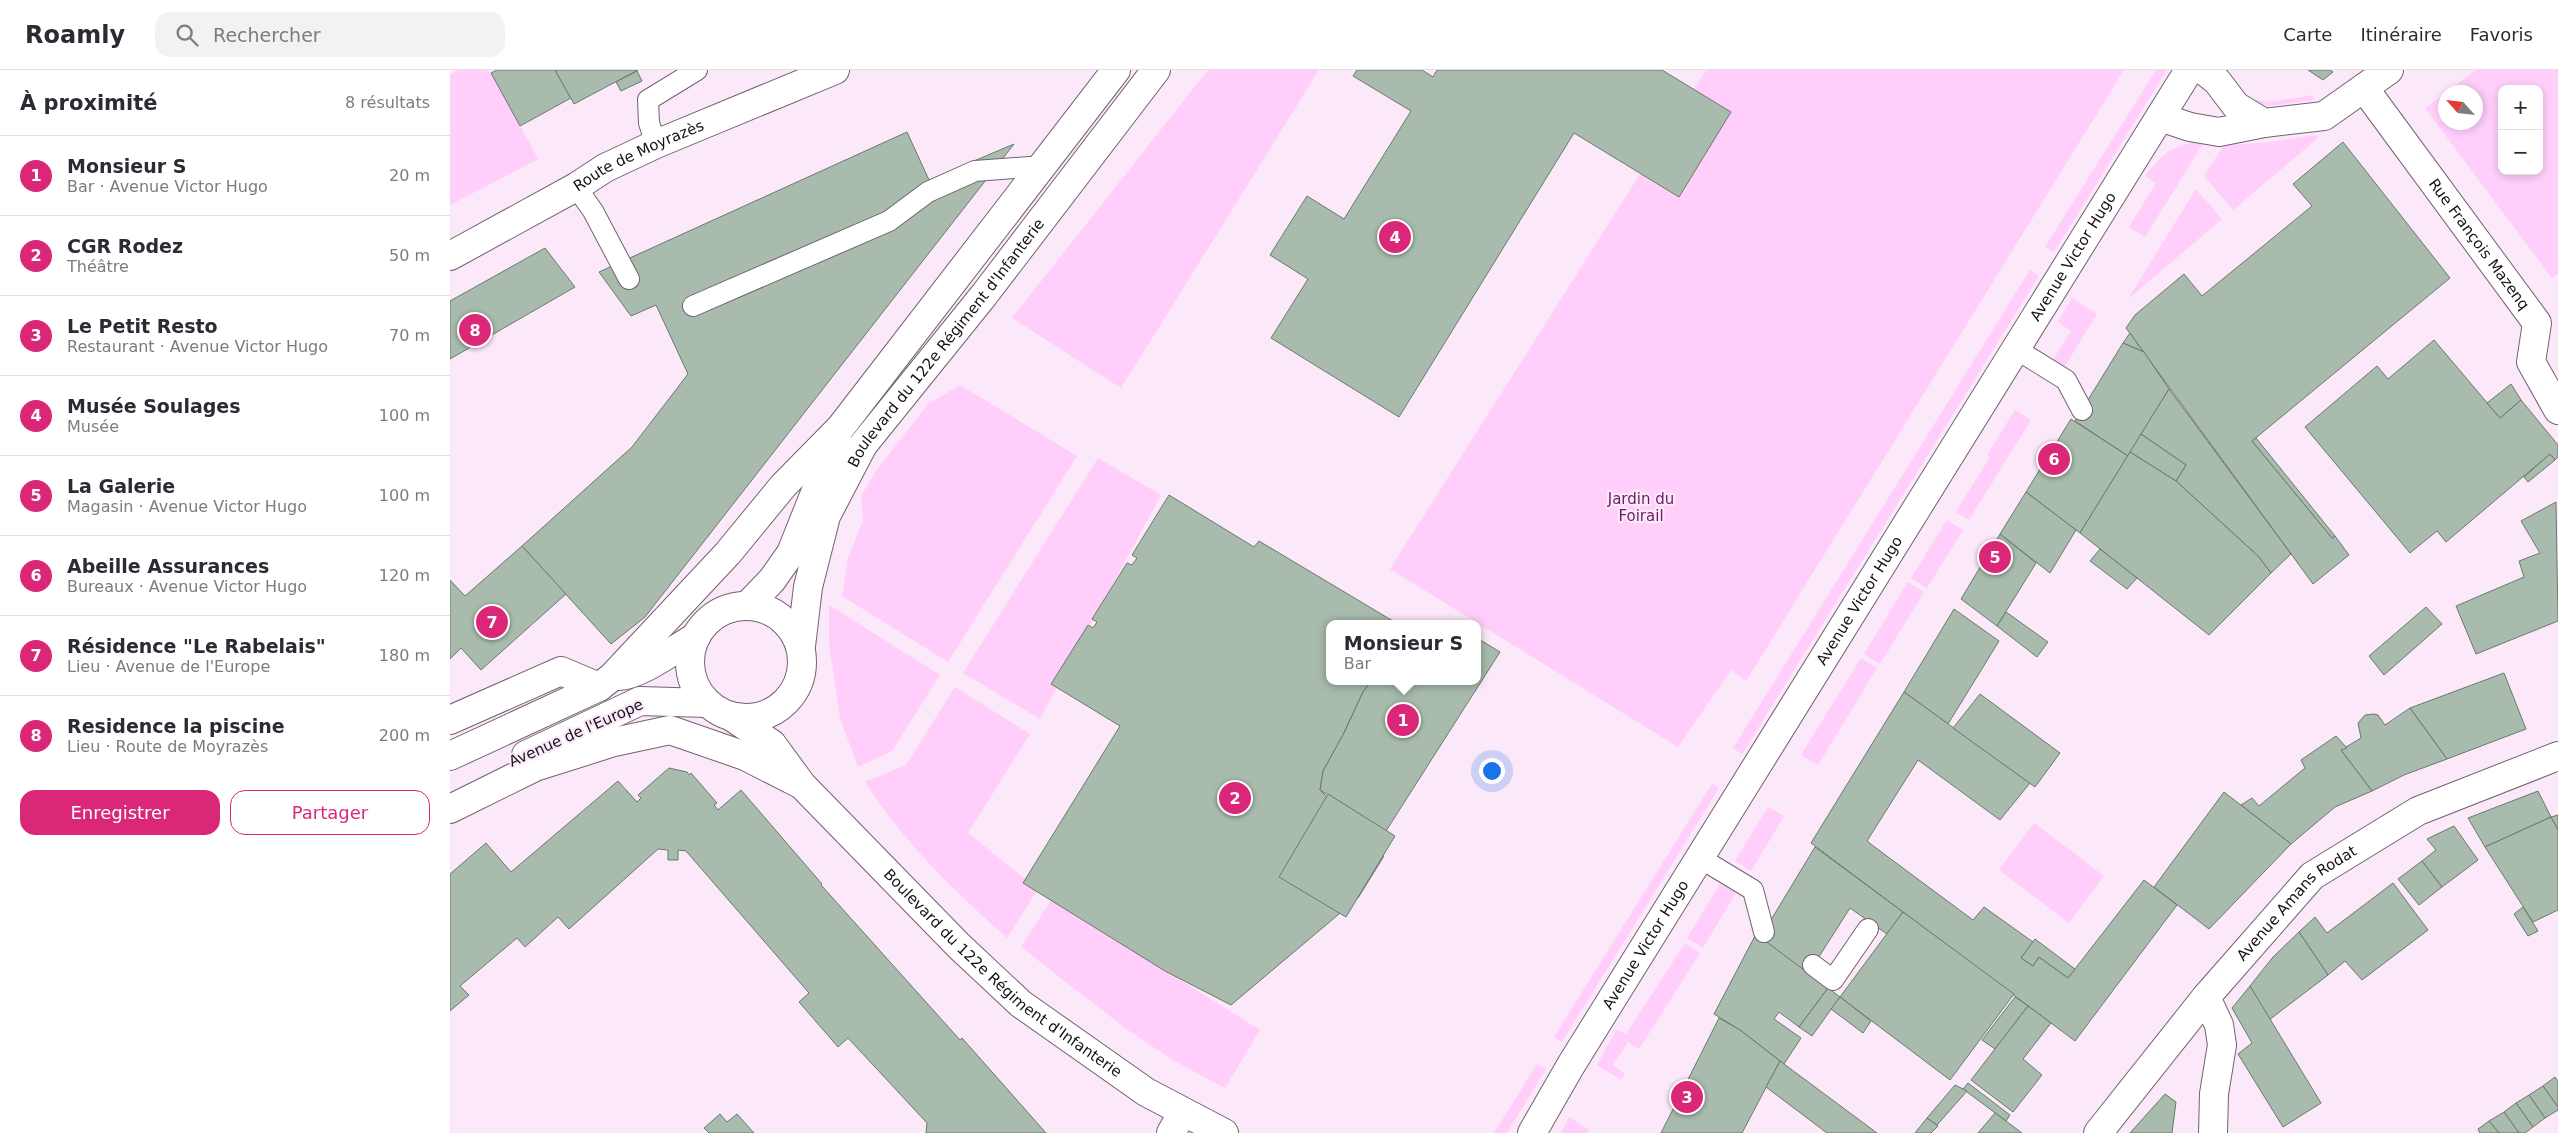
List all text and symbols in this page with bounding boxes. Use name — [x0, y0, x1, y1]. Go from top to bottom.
search box — [155, 12, 505, 57]
text: Roamly — [25, 21, 125, 49]
icon: search — [173, 21, 201, 49]
text: Rechercher — [213, 24, 321, 46]
text: Carte — [2283, 24, 2332, 45]
text: Itinéraire — [2360, 24, 2442, 45]
text: Favoris — [2470, 24, 2533, 45]
north arrow — [2438, 85, 2483, 130]
map controls — [2498, 85, 2543, 175]
button: + — [2498, 85, 2543, 130]
text: À proximité — [20, 91, 157, 115]
text: 8 résultats — [345, 93, 430, 112]
street label: Route de Moyrazès — [570, 116, 707, 195]
button: − — [2498, 130, 2543, 175]
text: Monsieur S — [67, 155, 186, 177]
text: 1 — [30, 166, 42, 185]
text: 20 m — [389, 166, 430, 185]
street label: Rue François Mazenq — [2425, 175, 2533, 313]
text: Bar · Avenue Victor Hugo — [67, 177, 268, 196]
street label: Avenue Victor Hugo — [2026, 189, 2120, 324]
street label: Boulevard du 122e Régiment d'Infanterie — [844, 215, 1048, 470]
pin: 4 — [1379, 218, 1411, 256]
text: CGR Rodez — [67, 235, 183, 257]
text: 2 — [30, 246, 42, 265]
text: 50 m — [389, 246, 430, 265]
text: Théâtre — [67, 257, 129, 276]
pin: 8 — [459, 311, 491, 349]
text: Le Petit Resto — [67, 315, 218, 337]
text: 3 — [30, 326, 42, 345]
text: 70 m — [389, 326, 430, 345]
text: Restaurant · Avenue Victor Hugo — [67, 337, 328, 356]
text: Musée Soulages — [67, 395, 241, 417]
text: 4 — [30, 406, 42, 425]
text: 100 m — [379, 406, 430, 425]
text: Musée — [67, 417, 119, 436]
pin: 6 — [2038, 440, 2070, 478]
text: La Galerie — [67, 475, 175, 497]
text: 5 — [30, 486, 42, 505]
text: 100 m — [379, 486, 430, 505]
park label: Jardin du Foirail — [1607, 490, 1674, 525]
text: Magasin · Avenue Victor Hugo — [67, 497, 307, 516]
street label: Avenue Victor Hugo — [1813, 533, 1906, 668]
pin: 5 — [1979, 538, 2011, 576]
text: Abeille Assurances — [67, 555, 269, 577]
text: 6 — [30, 566, 42, 585]
text: 120 m — [379, 566, 430, 585]
text: Bureaux · Avenue Victor Hugo — [67, 577, 307, 596]
pin: 7 — [476, 603, 508, 641]
popup — [1326, 620, 1481, 685]
text: Monsieur S — [1344, 632, 1463, 654]
text: Résidence "Le Rabelais" — [67, 635, 326, 657]
text: 7 — [30, 646, 42, 665]
text: 180 m — [379, 646, 430, 665]
text: Bar — [1344, 654, 1371, 673]
text: Lieu · Avenue de l'Europe — [67, 657, 270, 676]
street label: Avenue de l'Europe — [506, 695, 646, 771]
pin: 1 — [1387, 701, 1419, 739]
text: Residence la piscine — [67, 715, 285, 737]
text: 8 — [30, 726, 42, 745]
text: 200 m — [379, 726, 430, 745]
text: Lieu · Route de Moyrazès — [67, 737, 268, 756]
your location — [1479, 758, 1505, 784]
pin: 2 — [1219, 779, 1251, 817]
button: Enregistrer — [20, 790, 220, 835]
button: Partager — [230, 790, 430, 835]
street label: Avenue Amans Rodat — [2233, 842, 2360, 964]
street label: Boulevard du 122e Régiment d'Infanterie — [880, 865, 1125, 1081]
street label: Avenue Victor Hugo — [1599, 877, 1693, 1013]
pin: 3 — [1671, 1078, 1703, 1116]

